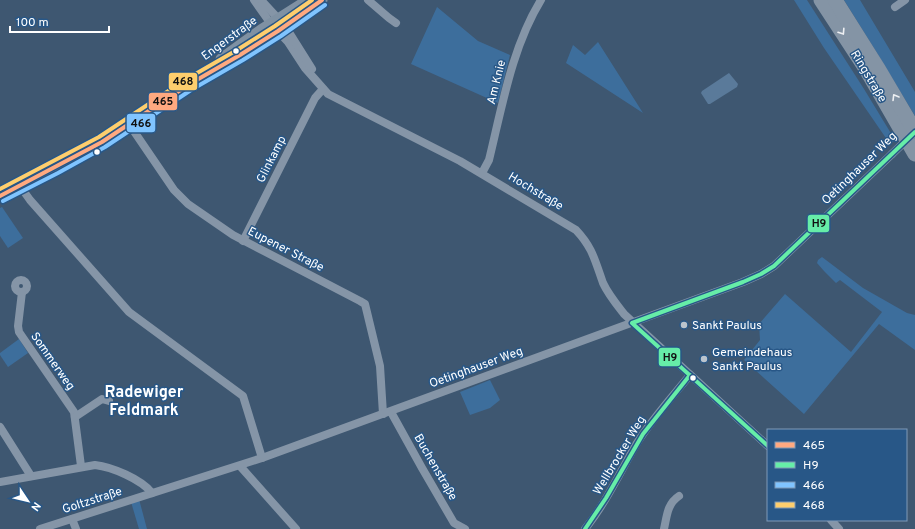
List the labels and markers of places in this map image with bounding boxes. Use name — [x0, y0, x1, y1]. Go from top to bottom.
unlabelled marker — [231, 46, 241, 56]
unlabelled marker — [92, 147, 102, 157]
place label: Sankt Paulus — [692, 318, 762, 334]
marker: Sankt Paulus — [679, 320, 689, 330]
place label: Gemeindehaus Sankt Paulus — [712, 345, 792, 375]
marker: Gemeindehaus Sankt Paulus — [699, 354, 709, 364]
unlabelled marker — [688, 373, 698, 383]

